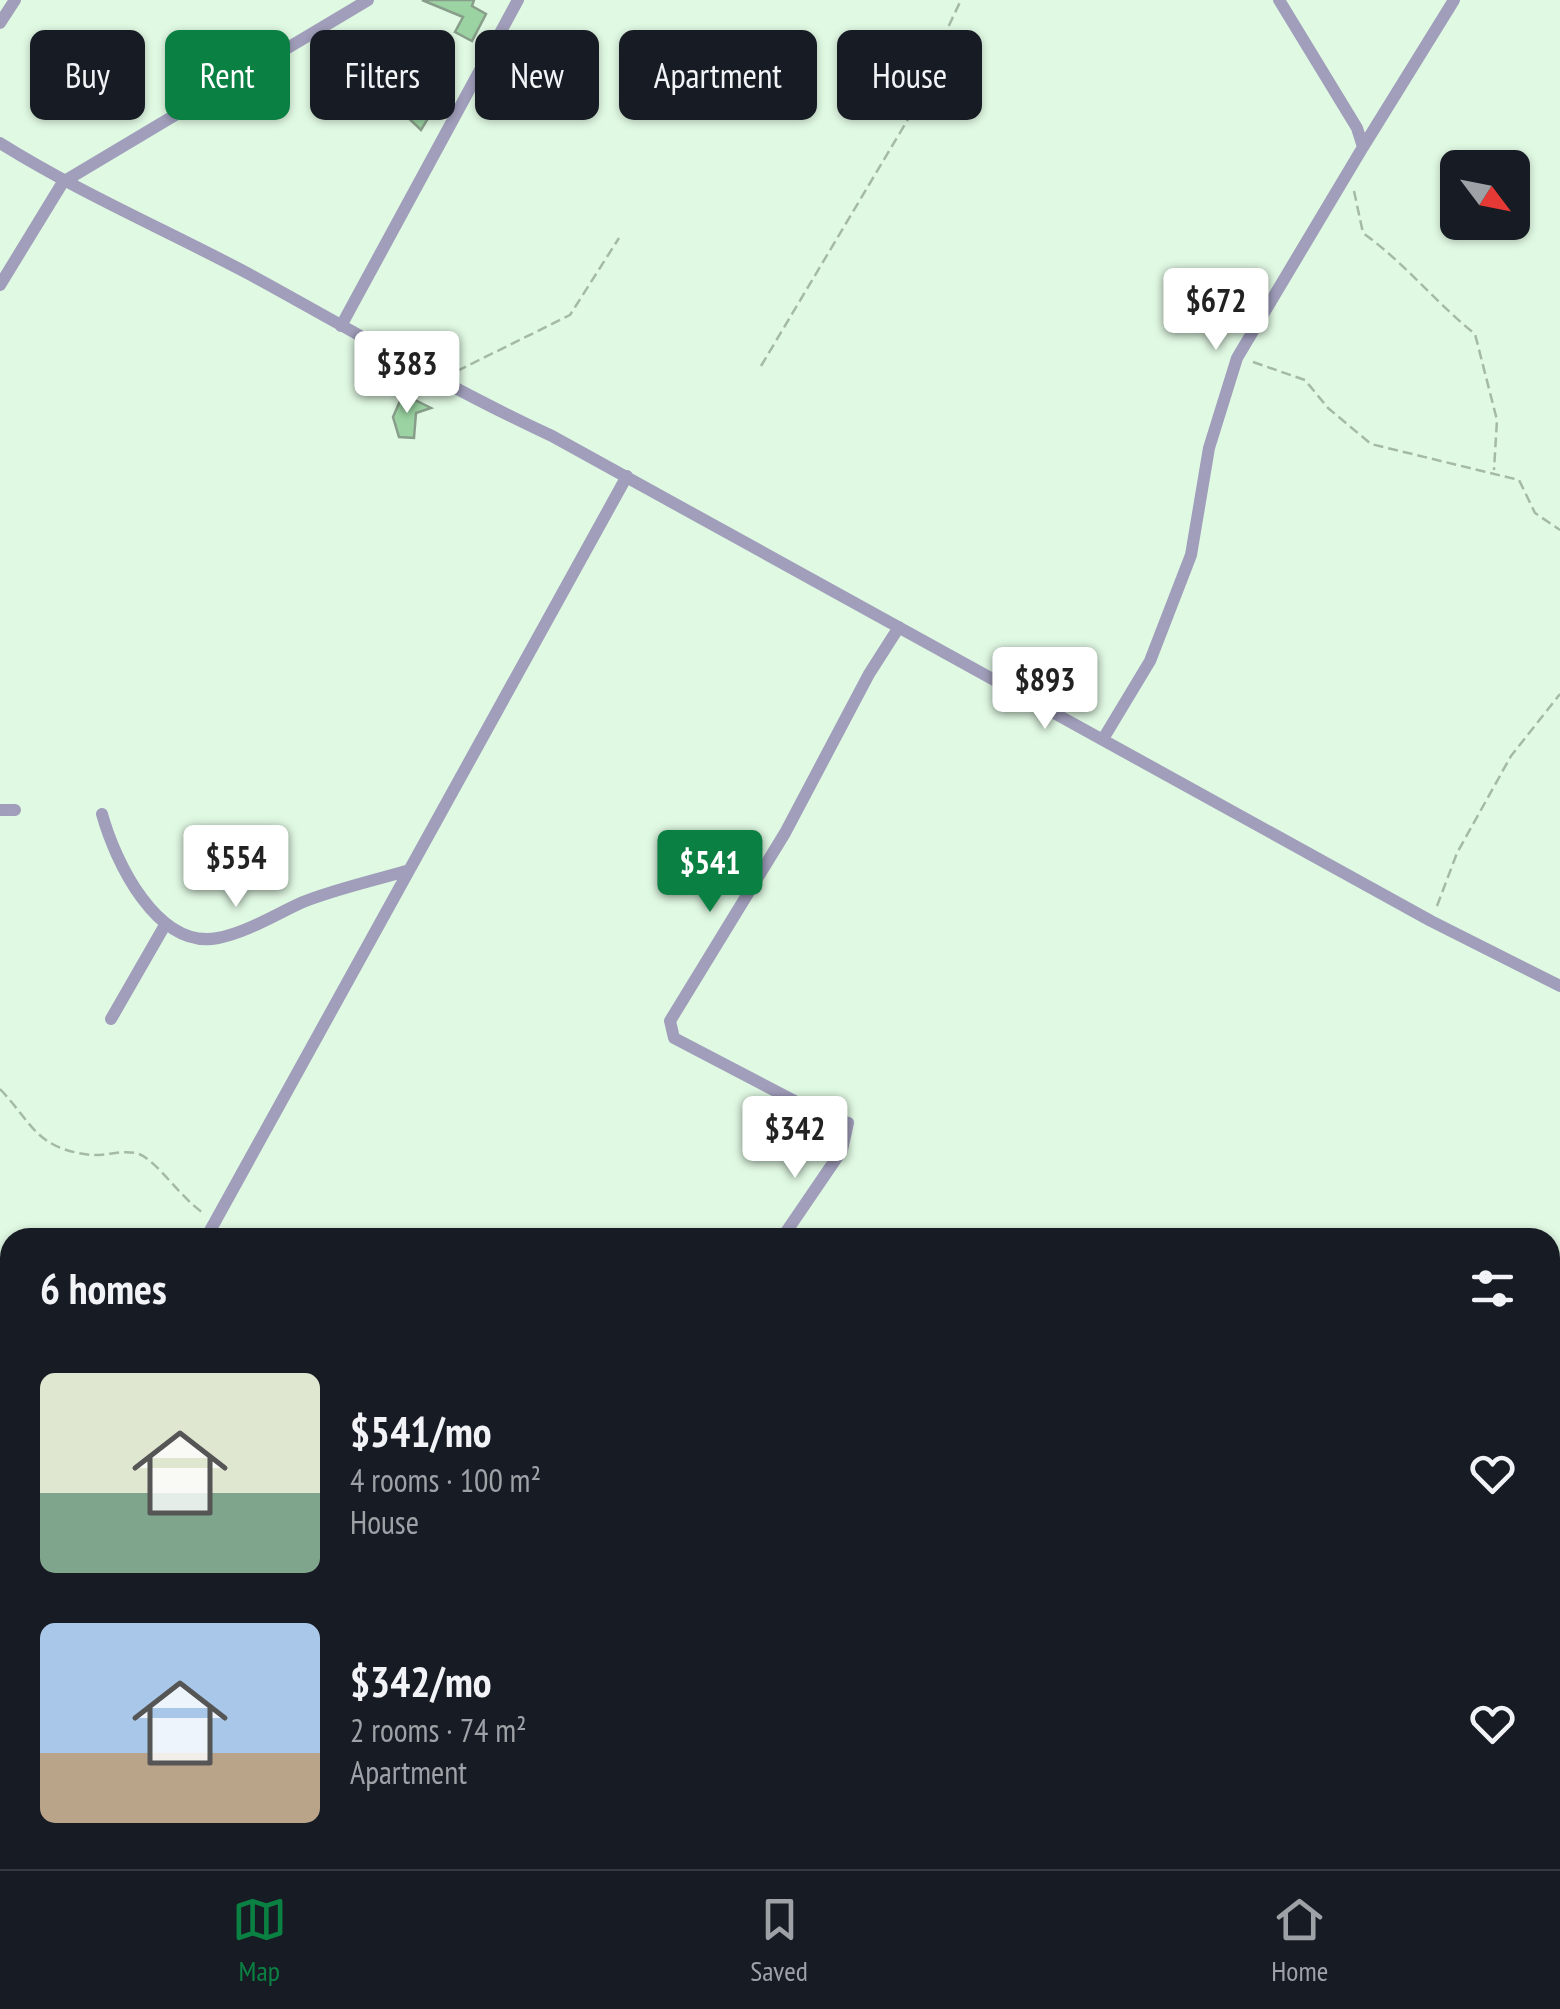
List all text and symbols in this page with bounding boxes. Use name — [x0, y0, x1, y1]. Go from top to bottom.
chip: Buy — [30, 30, 145, 120]
chip: Rent — [165, 30, 290, 120]
chip: Filters — [310, 30, 455, 120]
chip: New — [475, 30, 599, 120]
chip: Apartment — [619, 30, 817, 120]
chip: House — [837, 30, 982, 120]
north arrow — [1440, 150, 1530, 240]
map controls — [1440, 150, 1530, 240]
pin: $672 — [1157, 268, 1275, 353]
text: $672 — [1185, 279, 1247, 321]
pin: $383 — [348, 331, 466, 416]
text: $383 — [376, 342, 438, 384]
pin: $893 — [986, 647, 1104, 732]
text: $893 — [1014, 658, 1076, 700]
pin: $554 — [177, 825, 295, 910]
pin: $541 — [651, 830, 769, 915]
text: $554 — [205, 836, 267, 878]
text: $541 — [679, 841, 741, 883]
pin: $342 — [736, 1096, 854, 1181]
text: $342 — [764, 1107, 826, 1149]
text: 6 homes — [40, 1261, 167, 1316]
icon: filters — [1465, 1261, 1520, 1316]
text: $541/mo — [350, 1404, 492, 1459]
icon: home — [120, 1413, 240, 1533]
icon: heart — [1465, 1446, 1520, 1501]
text: 4 rooms · 100 m² — [350, 1459, 541, 1501]
text: House — [350, 1501, 419, 1543]
text: $342/mo — [350, 1654, 492, 1709]
icon: home — [120, 1663, 240, 1783]
icon: heart — [1465, 1696, 1520, 1751]
text: 2 rooms · 74 m² — [350, 1709, 527, 1751]
text: Apartment — [350, 1751, 467, 1793]
tab: Map — [232, 1892, 287, 1989]
tab: Saved — [750, 1892, 808, 1989]
tab: Home — [1271, 1892, 1328, 1989]

